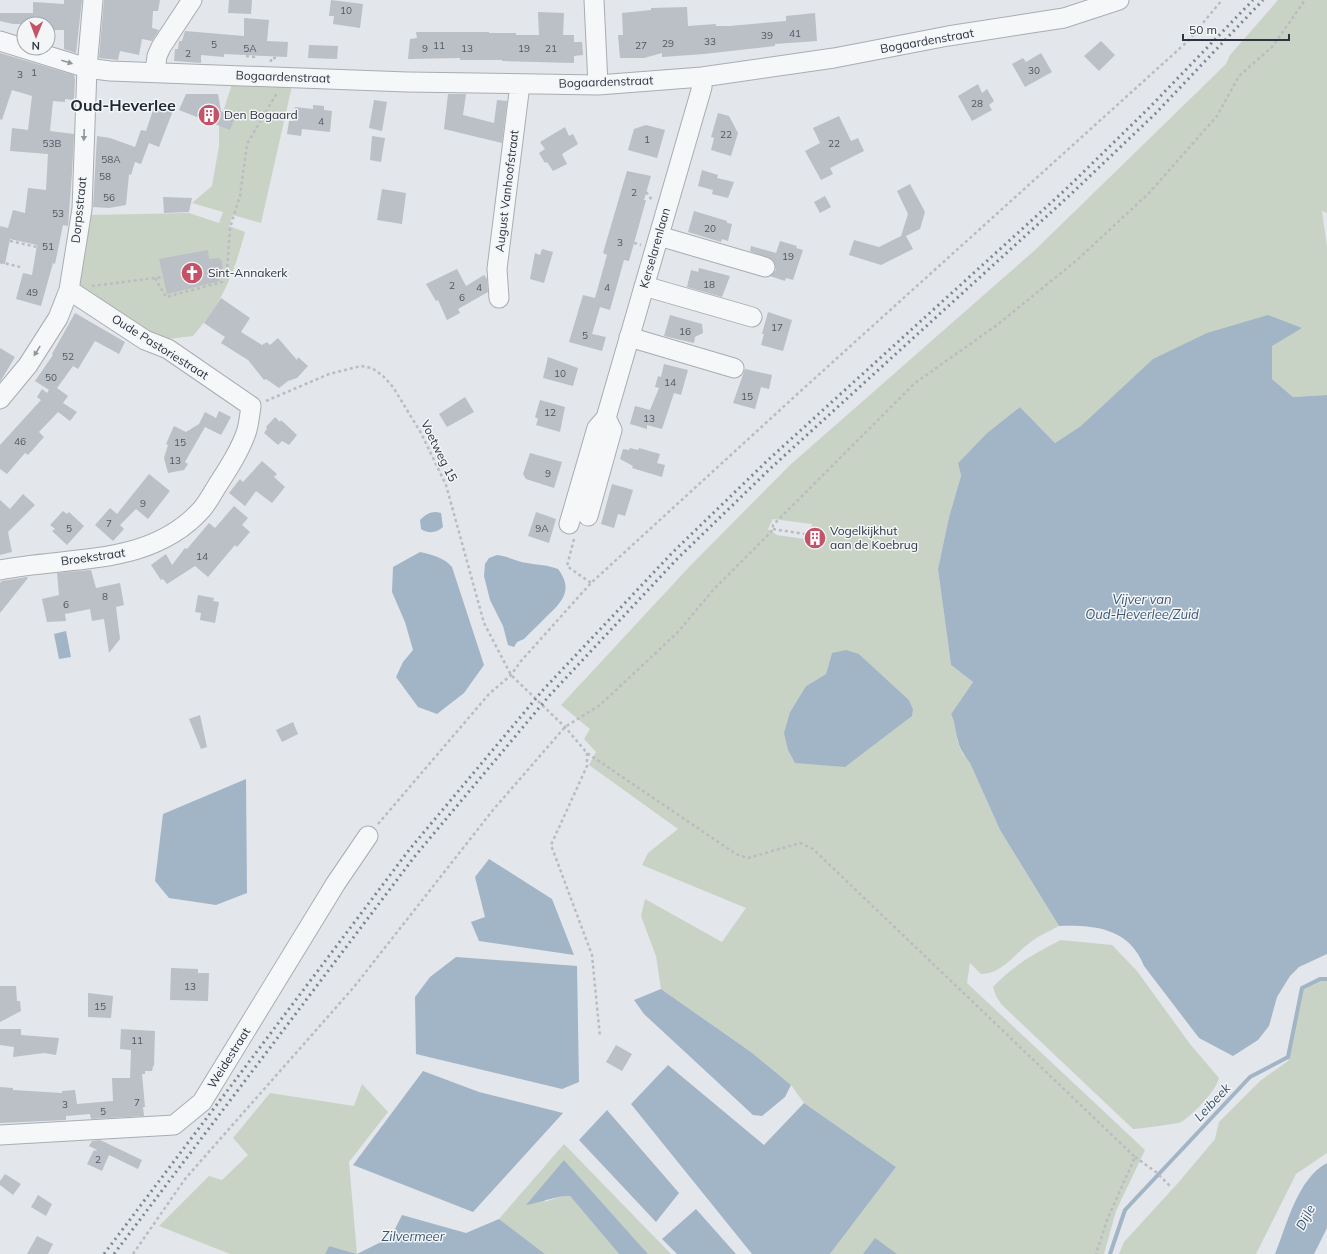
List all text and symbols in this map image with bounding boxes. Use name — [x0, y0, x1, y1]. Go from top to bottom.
house number: 10 — [340, 4, 352, 17]
north arrow — [16, 16, 56, 56]
scale bar — [1183, 16, 1289, 42]
text: 50 m — [1189, 22, 1217, 37]
street label: Bogaardenstraat — [879, 25, 975, 56]
house number: 41 — [789, 27, 801, 40]
house number: 39 — [761, 29, 773, 42]
house number: 33 — [704, 35, 716, 48]
house number: 29 — [662, 37, 674, 50]
house number: 5 — [211, 38, 217, 51]
text: N — [32, 39, 40, 53]
house number: 11 — [433, 39, 445, 52]
house number: 27 — [635, 39, 647, 52]
house number: 5A — [243, 42, 257, 55]
house number: 9 — [422, 42, 428, 55]
house number: 13 — [461, 42, 473, 55]
house number: 19 — [518, 42, 530, 55]
house number: 21 — [545, 42, 557, 55]
house number: 2 — [185, 47, 191, 60]
one-way arrow — [62, 59, 74, 65]
house number: 30 — [1028, 64, 1040, 77]
house number: 1 — [31, 66, 37, 79]
street label: Bogaardenstraat — [235, 67, 331, 86]
house number: 3 — [17, 68, 23, 81]
street label: Bogaardenstraat — [558, 72, 654, 91]
district label: Oud-Heverlee — [70, 95, 176, 115]
house number: 28 — [971, 97, 983, 110]
building icon: Den Bogaard — [196, 102, 222, 128]
place label: Den Bogaard — [224, 107, 298, 122]
house number: 4 — [318, 115, 324, 128]
house number: 22 — [720, 128, 732, 141]
one-way arrow — [81, 129, 88, 141]
street label: August Vanhoofstraat — [492, 129, 521, 253]
house number: 1 — [644, 133, 650, 146]
house number: 53B — [43, 137, 62, 150]
house number: 22 — [828, 137, 840, 150]
house number: 58A — [101, 153, 121, 166]
house number: 58 — [99, 170, 111, 183]
street label: Dorpsstraat — [68, 176, 89, 244]
house number: 2 — [631, 186, 637, 199]
house number: 56 — [103, 191, 115, 204]
street label: Kerselarenlaan — [636, 206, 673, 290]
house number: 53 — [52, 207, 64, 220]
house number: 20 — [704, 222, 716, 235]
house number: 3 — [617, 236, 623, 249]
house number: 51 — [42, 240, 54, 253]
house number: 19 — [782, 250, 794, 263]
church icon: Sint-Annakerk — [179, 260, 205, 286]
place label: Sint-Annakerk — [208, 265, 288, 280]
house number: 18 — [703, 278, 715, 291]
house number: 2 — [449, 279, 455, 292]
house number: 4 — [476, 281, 482, 294]
house number: 4 — [604, 281, 610, 294]
house number: 49 — [26, 286, 38, 299]
house number: 6 — [459, 291, 465, 304]
street label: Oude Pastoriestraat — [109, 311, 211, 382]
house number: 17 — [771, 321, 783, 334]
house number: 16 — [679, 325, 691, 338]
house number: 5 — [582, 329, 588, 342]
one-way arrow — [33, 346, 41, 356]
house number: 52 — [62, 350, 74, 363]
house number: 10 — [554, 367, 566, 380]
house number: 50 — [45, 371, 57, 384]
house number: 14 — [664, 376, 676, 389]
house number: 15 — [741, 390, 753, 403]
house number: 12 — [544, 406, 556, 419]
house number: 13 — [643, 412, 655, 425]
street label: Voetweg 15 — [418, 417, 461, 484]
house number: 46 — [14, 435, 26, 448]
house number: 15 — [174, 436, 186, 449]
house number: 13 — [169, 454, 181, 467]
house number: 9 — [545, 467, 551, 480]
house number: 9 — [140, 497, 146, 510]
house number: 7 — [106, 517, 112, 530]
house number: 5 — [66, 522, 72, 535]
house number: 9A — [535, 522, 549, 535]
place label: Vogelkijkhut aan de Koebrug — [830, 523, 918, 552]
building icon: Vogelkijkhut aan de Koebrug — [802, 525, 828, 551]
street label: Broekstraat — [60, 545, 126, 568]
house number: 14 — [196, 550, 208, 563]
house number: 8 — [102, 590, 108, 603]
water label: Vijver van Oud-Heverlee/Zuid — [1085, 591, 1199, 622]
house number: 6 — [63, 598, 69, 611]
house number: 13 — [184, 980, 196, 993]
house number: 15 — [94, 1000, 106, 1013]
street label: Weidestraat — [204, 1025, 253, 1091]
house number: 11 — [131, 1034, 143, 1047]
water label: Leibeek — [1191, 1080, 1234, 1124]
house number: 7 — [134, 1096, 140, 1109]
house number: 3 — [62, 1098, 68, 1111]
house number: 5 — [100, 1105, 106, 1118]
house number: 2 — [95, 1153, 101, 1166]
water label: Dijle — [1292, 1202, 1318, 1232]
water label: Zilvermeer — [382, 1228, 446, 1244]

